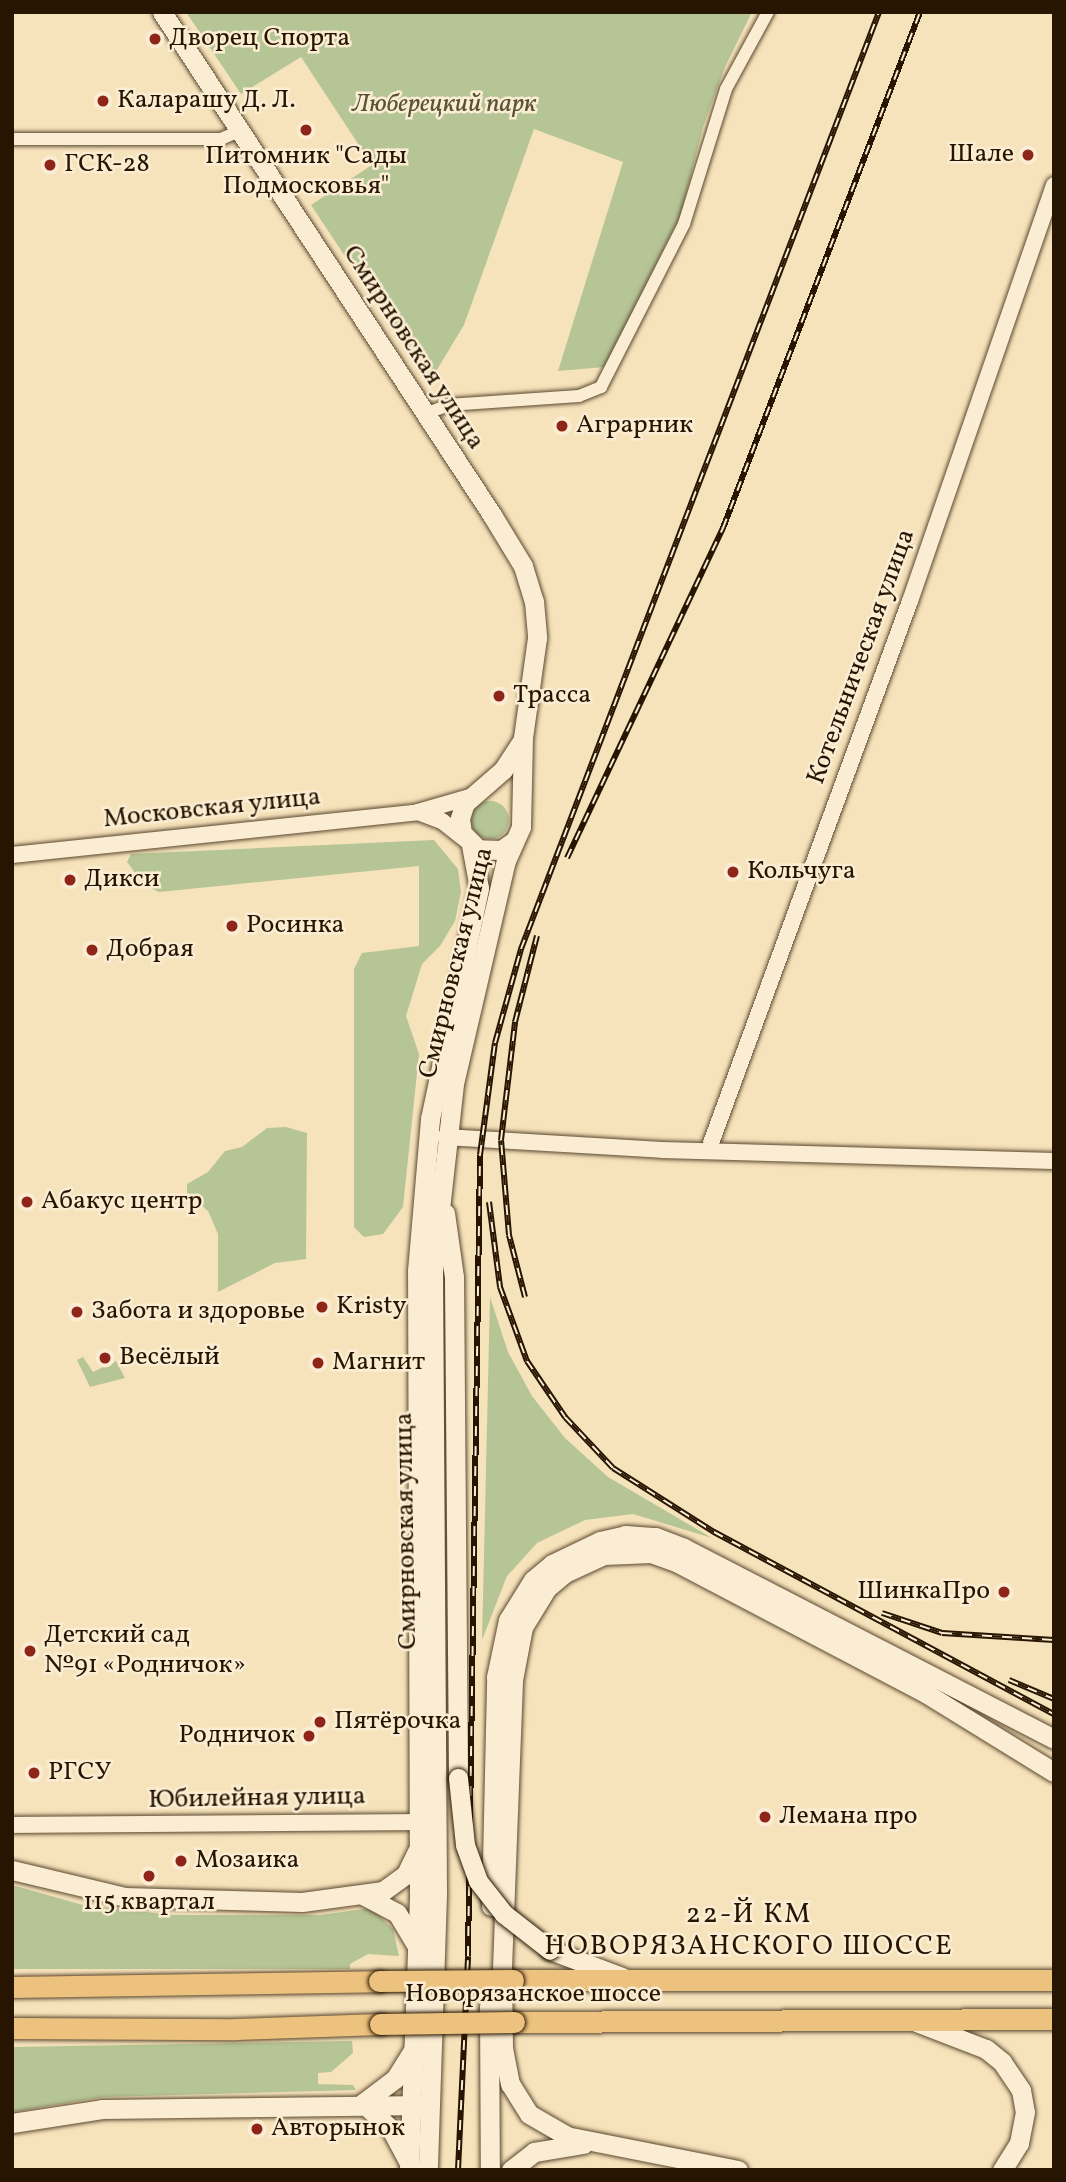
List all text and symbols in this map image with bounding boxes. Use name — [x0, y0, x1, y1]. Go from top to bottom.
place label: Дворец Спорта — [169, 23, 350, 55]
marker: Дворец Спорта — [147, 31, 163, 47]
place label: Каларашу Д. Л. — [117, 85, 296, 117]
park label: Люберецкий парк — [352, 89, 536, 121]
marker: Каларашу Д. Л. — [95, 93, 111, 109]
marker: Питомник "Сады Подмосковья" — [298, 122, 314, 138]
place label: Шале — [948, 139, 1014, 171]
place label: Питомник "Сады Подмосковья" — [205, 141, 407, 202]
marker: Шале — [1020, 147, 1036, 163]
place label: ГСК-28 — [64, 149, 150, 181]
marker: ГСК-28 — [42, 157, 58, 173]
street label: Смирновская улица — [335, 240, 491, 456]
place label: Аграрник — [576, 410, 693, 442]
marker: Аграрник — [554, 418, 570, 434]
street label: Котельническая улица — [801, 525, 923, 789]
place label: Трасса — [513, 680, 591, 712]
marker: Трасса — [491, 688, 507, 704]
street label: Московская улица — [101, 782, 323, 836]
street label: Смирновская улица — [413, 844, 501, 1082]
place label: Кольчуга — [747, 856, 856, 888]
place label: Дикси — [84, 864, 160, 896]
marker: Кольчуга — [725, 864, 741, 880]
marker: Дикси — [62, 872, 78, 888]
place label: Росинка — [246, 910, 345, 942]
marker: Росинка — [224, 918, 240, 934]
place label: Добрая — [106, 934, 194, 966]
marker: Добрая — [84, 942, 100, 958]
place label: Абакус центр — [41, 1186, 202, 1218]
marker: Абакус центр — [19, 1194, 35, 1210]
place label: Kristy — [336, 1291, 407, 1323]
place label: Забота и здоровье — [91, 1296, 305, 1328]
marker: Kristy — [314, 1299, 330, 1315]
marker: Забота и здоровье — [69, 1304, 85, 1320]
place label: Весёлый — [119, 1342, 220, 1374]
place label: Магнит — [332, 1347, 425, 1379]
marker: Весёлый — [97, 1350, 113, 1366]
marker: Магнит — [310, 1355, 326, 1371]
street label: Смирновская улица — [389, 1412, 425, 1650]
place label: ШинкаПро — [857, 1576, 990, 1608]
marker: ШинкаПро — [996, 1584, 1012, 1600]
place label: Детский сад №91 «Родничок» — [44, 1620, 246, 1682]
marker: Детский сад №91 «Родничок» — [22, 1643, 38, 1659]
place label: Пятёрочка — [334, 1706, 462, 1738]
marker: Пятёрочка — [312, 1714, 328, 1730]
place label: Родничок — [179, 1720, 295, 1752]
marker: Родничок — [301, 1728, 317, 1744]
place label: РГСУ — [48, 1757, 111, 1789]
marker: РГСУ — [26, 1765, 42, 1781]
street label: Юбилейная улица — [148, 1781, 366, 1817]
place label: Лемана про — [779, 1801, 918, 1833]
marker: Лемана про — [757, 1809, 773, 1825]
place label: Мозаика — [195, 1845, 299, 1877]
marker: Мозаика — [173, 1853, 189, 1869]
marker: 115 квартал — [141, 1868, 157, 1884]
place label: 115 квартал — [83, 1887, 215, 1919]
district label: 22-Й КМ НОВОРЯЗАНСКОГО ШОССЕ — [547, 1898, 951, 1964]
street label: Новорязанское шоссе — [405, 1979, 661, 2011]
place label: Авторынок — [271, 2113, 405, 2145]
marker: Авторынок — [249, 2121, 265, 2137]

